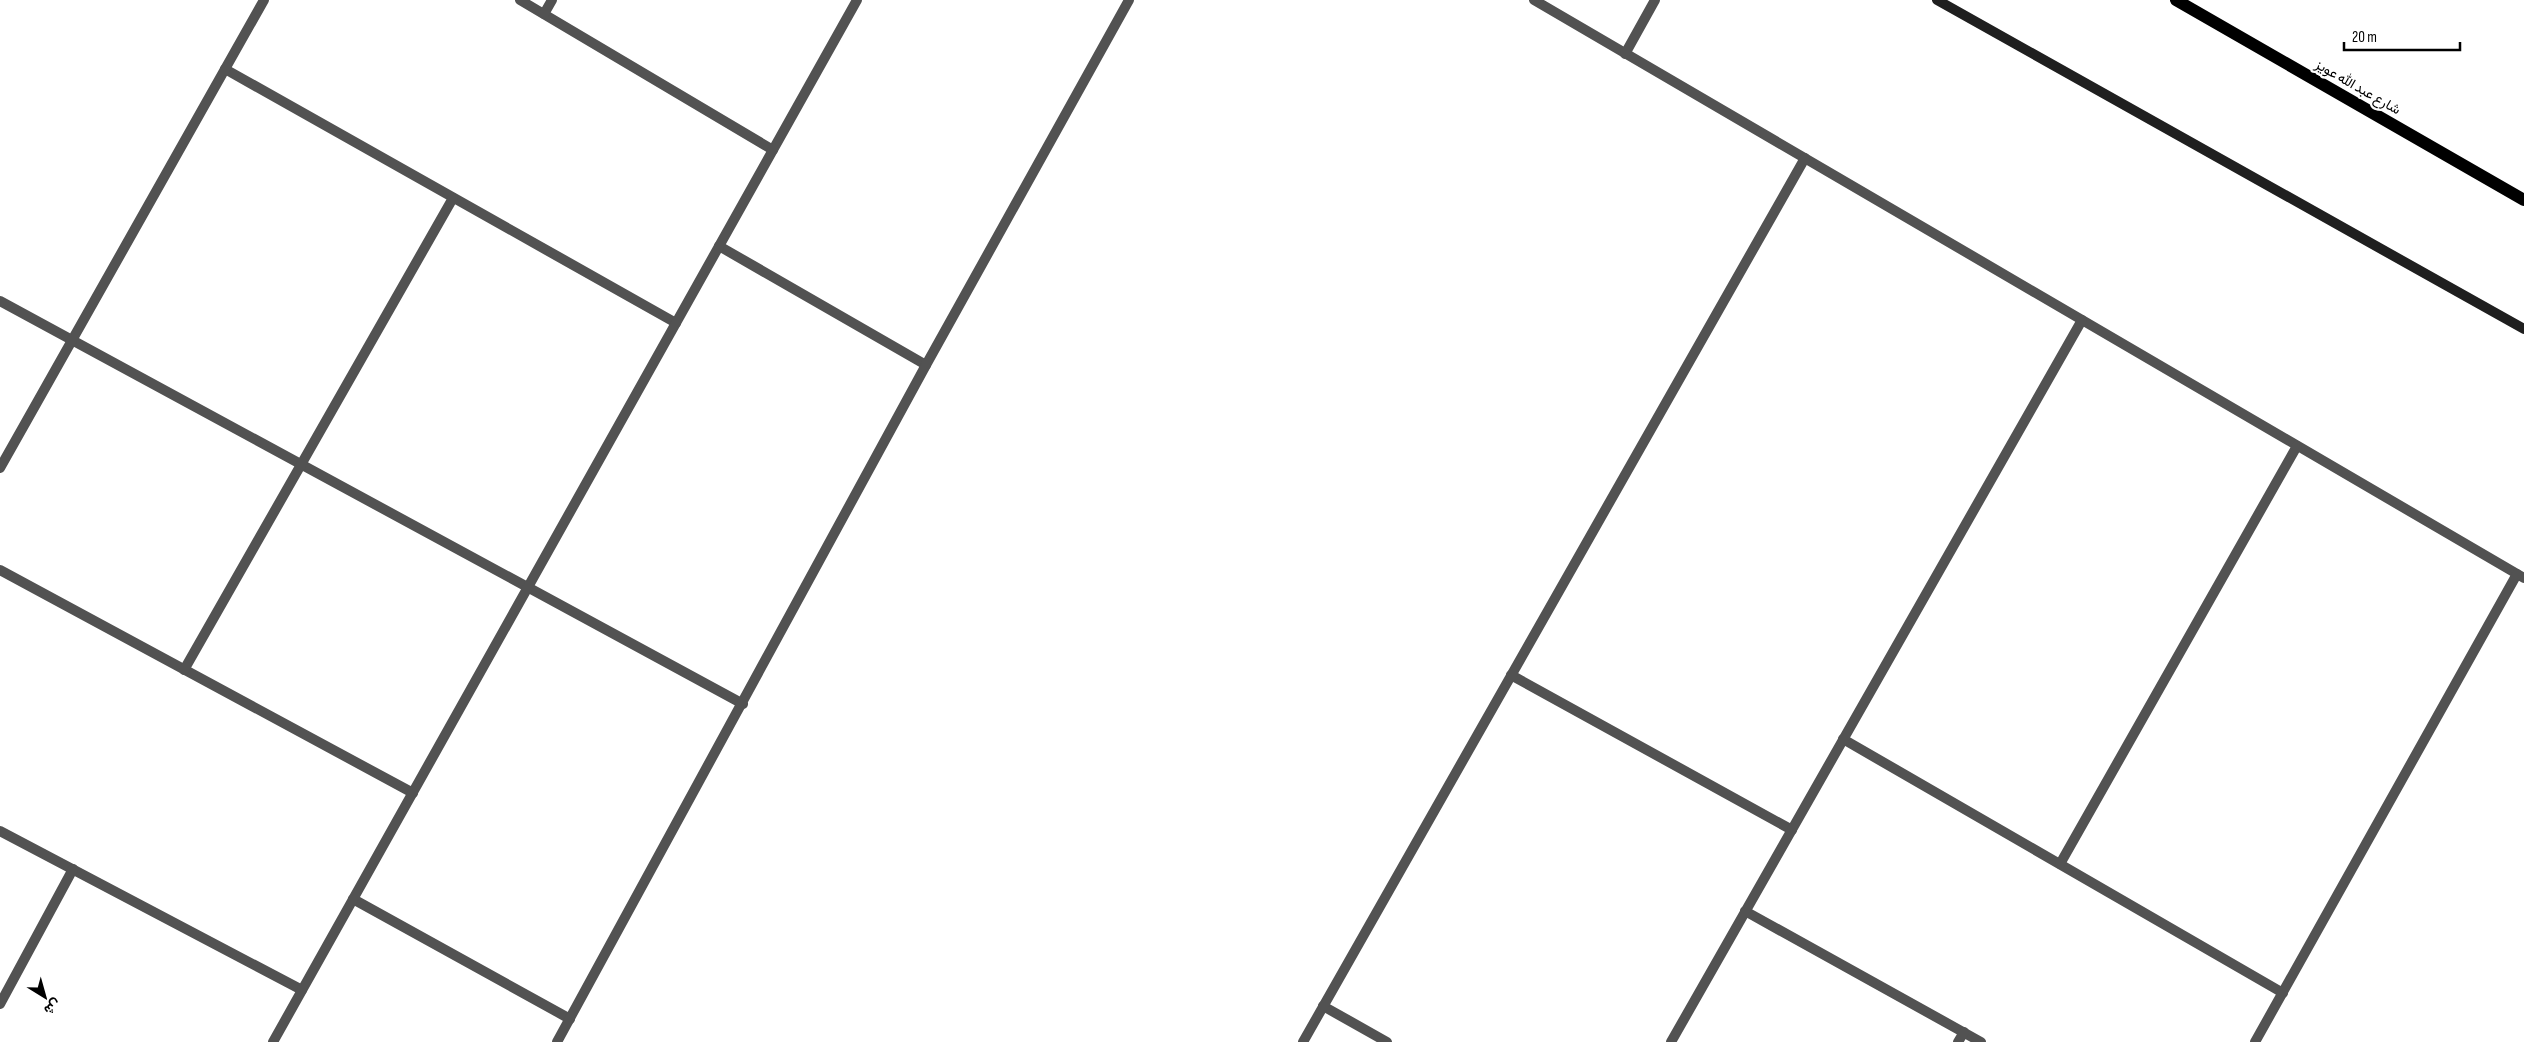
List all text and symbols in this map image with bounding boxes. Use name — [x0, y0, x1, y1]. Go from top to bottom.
scale bar — [2344, 20, 2460, 52]
text: 20 m — [2352, 28, 2377, 47]
street label: شارع عبد الله عويز — [2310, 55, 2404, 120]
north arrow — [20, 972, 70, 1022]
text: ش — [41, 995, 64, 1019]

